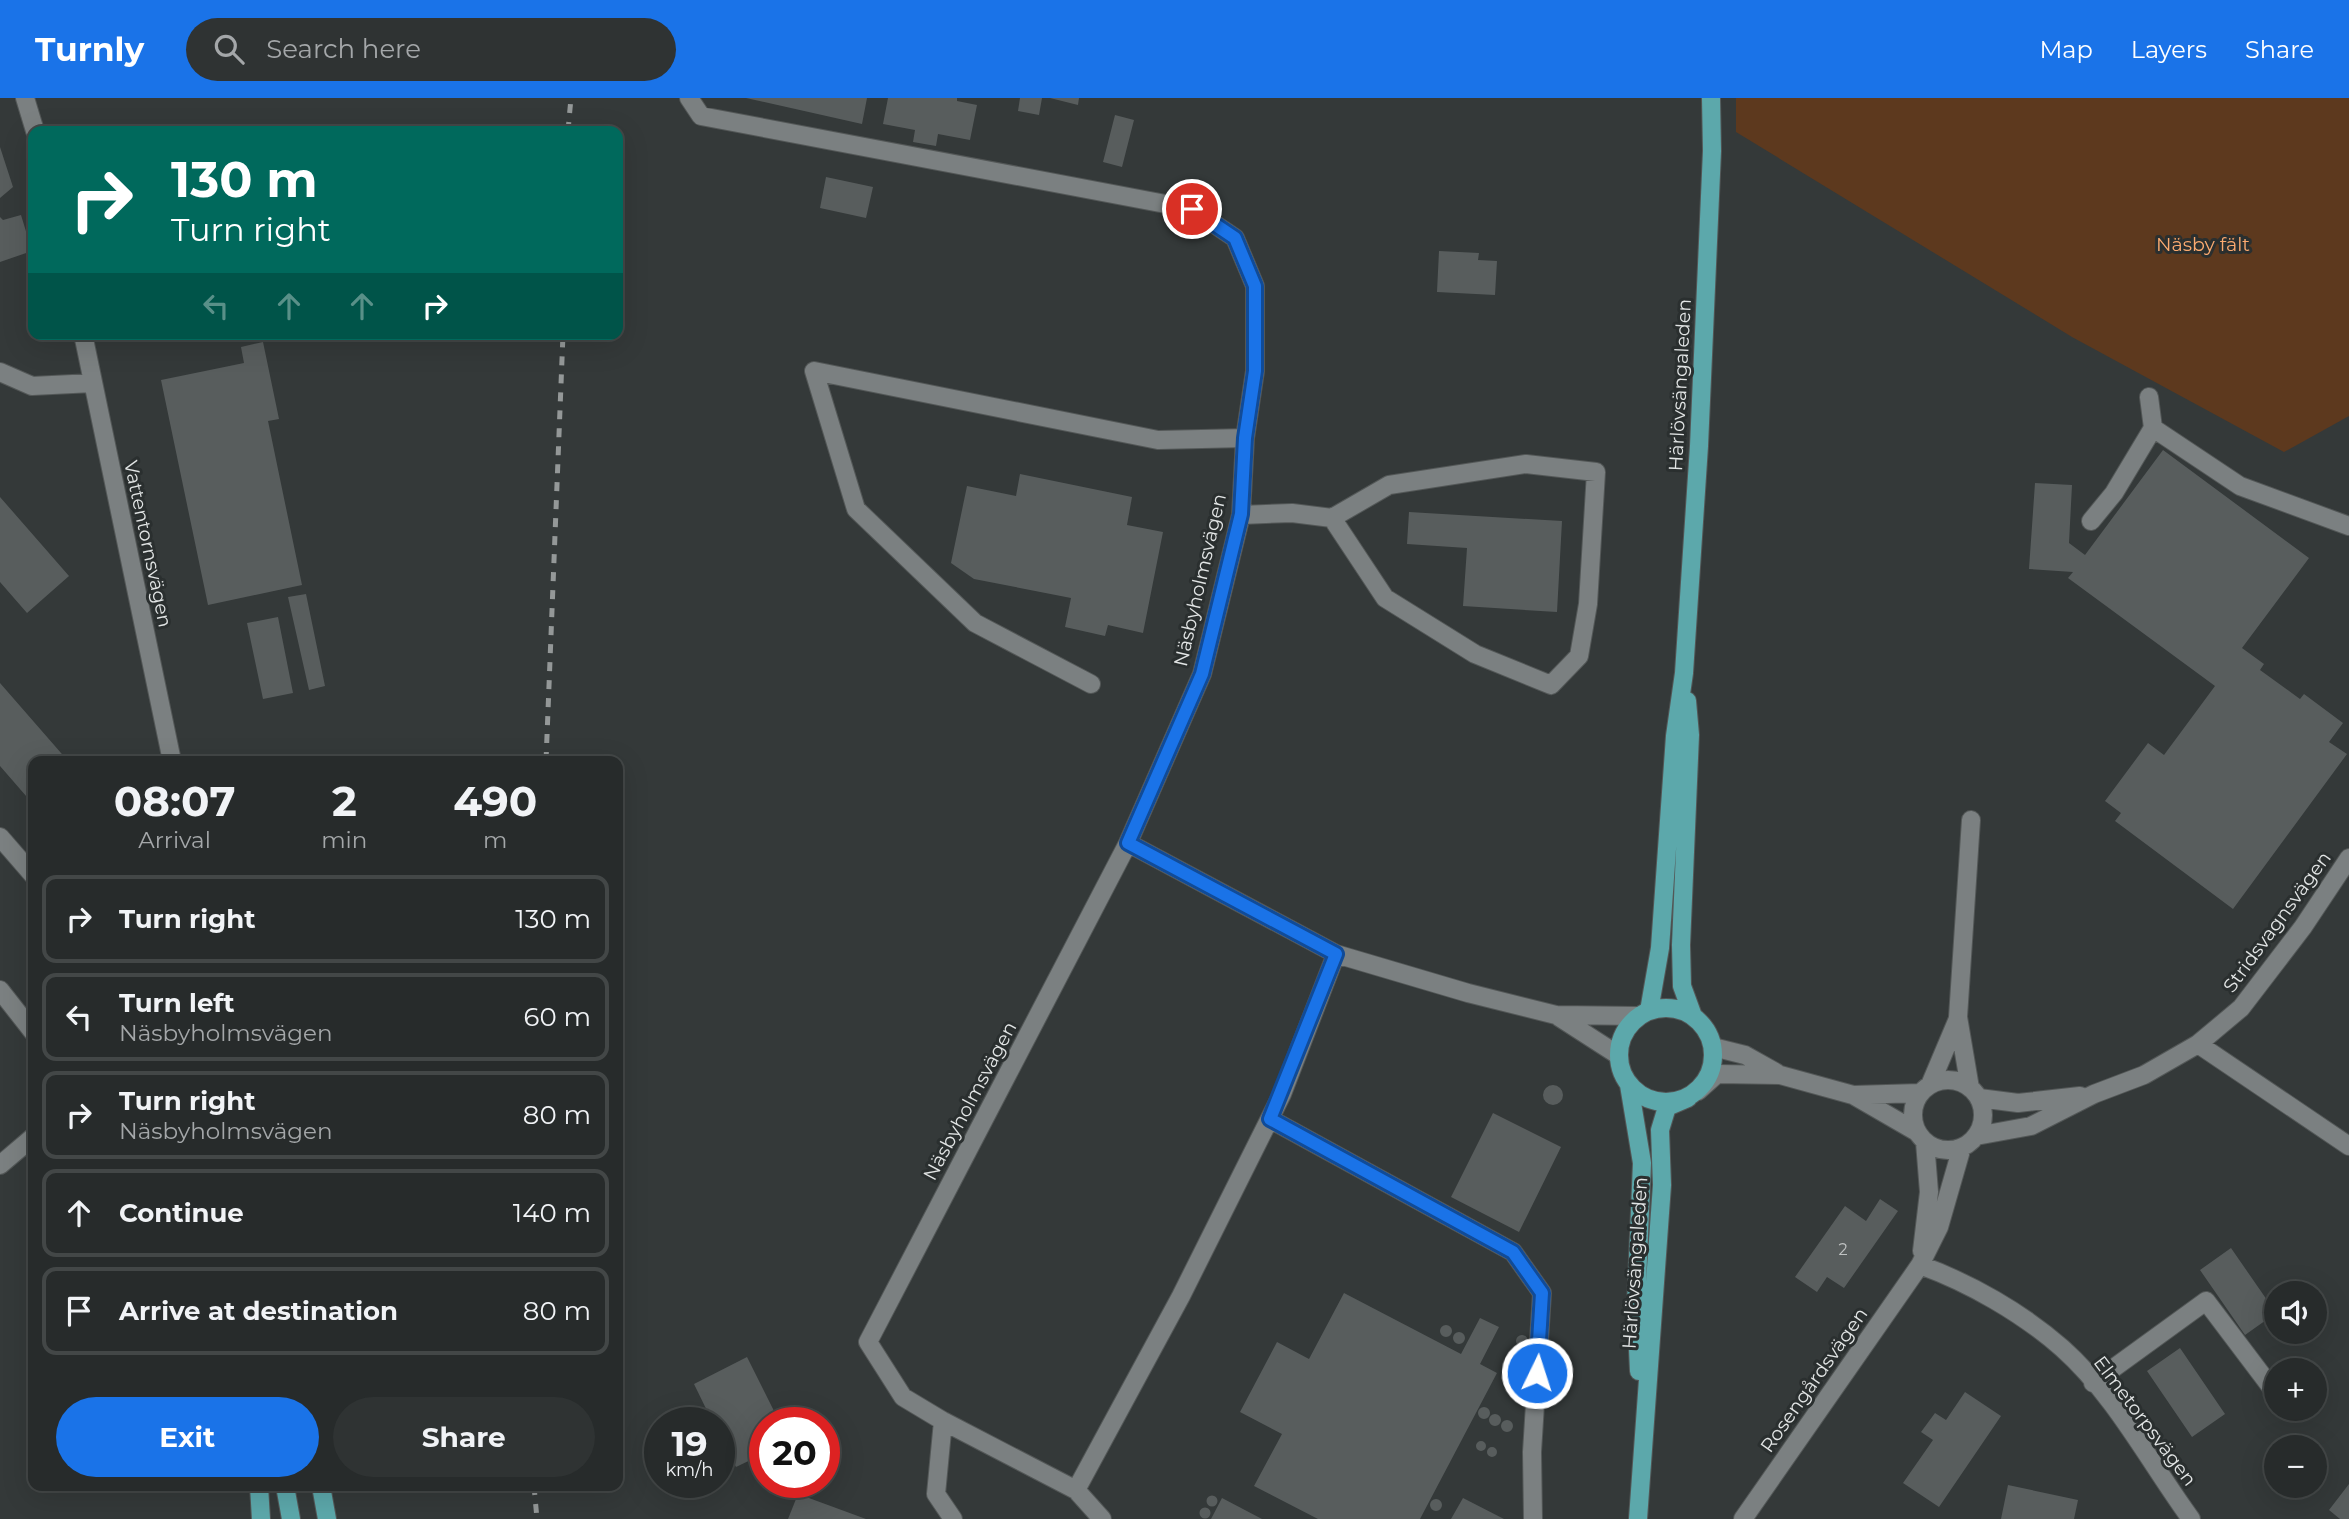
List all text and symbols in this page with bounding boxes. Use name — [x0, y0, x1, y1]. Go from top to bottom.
search box — [186, 18, 676, 81]
text: Turnly — [35, 29, 144, 69]
icon: search — [210, 30, 248, 68]
text: Search here — [266, 33, 421, 65]
text: Map — [2039, 35, 2093, 64]
text: Layers — [2131, 35, 2207, 64]
text: Share — [2245, 35, 2314, 64]
text: 130 m — [171, 150, 318, 209]
icon: right — [56, 154, 147, 245]
pin — [1162, 179, 1222, 239]
icon: arrive — [1173, 190, 1211, 228]
text: Turn right — [171, 210, 331, 249]
park label: Näsby fält — [2156, 233, 2250, 256]
icon: left — [197, 287, 235, 325]
icon: ahead — [270, 287, 308, 325]
icon: ahead — [343, 287, 381, 325]
icon: right — [416, 287, 454, 325]
street label: Härlövsängaleden — [1664, 298, 1696, 472]
street label: Vattentornsvägen — [119, 459, 177, 629]
street label: Näsbyholmsvägen — [1169, 491, 1231, 669]
text: 08:07 — [114, 775, 235, 827]
text: 2 — [332, 775, 357, 827]
text: 490 — [453, 775, 537, 827]
text: Arrival — [138, 826, 211, 854]
text: min — [321, 826, 367, 854]
text: m — [483, 826, 507, 854]
street label: Stridsvagnsvägen — [2218, 847, 2336, 997]
icon: right — [60, 900, 98, 938]
text: Turn right — [119, 903, 255, 935]
text: 130 m — [515, 903, 591, 935]
text: Turn left — [119, 987, 235, 1019]
icon: left — [60, 998, 98, 1036]
text: 60 m — [524, 1001, 591, 1033]
street label: Näsbyholmsvägen — [918, 1018, 1022, 1184]
text: Näsbyholmsvägen — [119, 1019, 333, 1047]
text: Turn right — [119, 1085, 255, 1117]
icon: right — [60, 1096, 98, 1134]
text: 80 m — [523, 1099, 591, 1131]
text: Näsbyholmsvägen — [119, 1117, 333, 1145]
street label: Härlövsängaleden — [1618, 1176, 1652, 1350]
icon: ahead — [60, 1194, 98, 1232]
text: Continue — [119, 1197, 244, 1229]
text: 140 m — [513, 1197, 591, 1229]
house number: 2 — [1838, 1240, 1848, 1259]
map controls — [2264, 1281, 2327, 1498]
button: sound — [2264, 1281, 2327, 1344]
icon: arrive — [60, 1292, 98, 1330]
text: Arrive at destination — [119, 1295, 398, 1327]
text: 80 m — [523, 1295, 591, 1327]
street label: Rosengårdsvägen — [1755, 1303, 1873, 1457]
position arrow — [1500, 1336, 1574, 1410]
street label: Elmetorpsvägen — [2089, 1352, 2201, 1490]
button: + — [2264, 1358, 2327, 1421]
button: Exit — [56, 1397, 319, 1477]
button: Share — [333, 1397, 595, 1477]
speed limit sign: 20 — [749, 1407, 840, 1498]
text: 19 — [671, 1422, 708, 1465]
button: − — [2264, 1435, 2327, 1498]
text: km/h — [665, 1459, 714, 1481]

